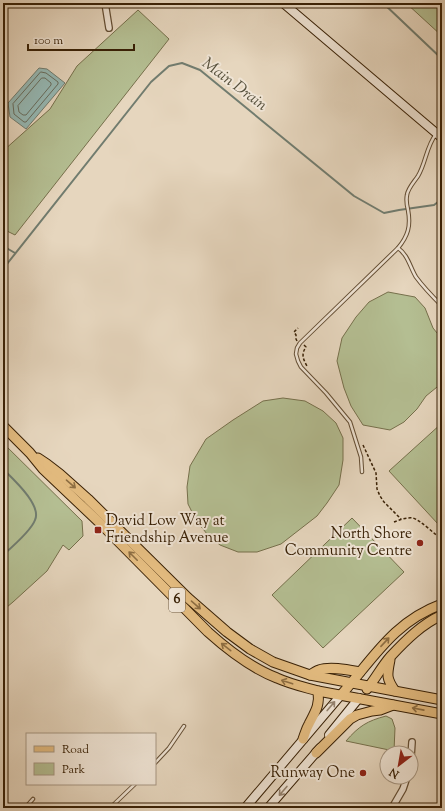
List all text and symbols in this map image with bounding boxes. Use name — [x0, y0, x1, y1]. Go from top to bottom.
scale bar — [28, 26, 134, 52]
text: 100 m — [34, 32, 63, 50]
water label: Main Drain — [197, 53, 272, 118]
one-way arrow — [66, 479, 76, 488]
place label: David Low Way at Friendship Avenue — [106, 511, 229, 549]
place label: North Shore Community Centre — [285, 524, 412, 562]
marker: David Low Way at Friendship Avenue — [93, 525, 103, 535]
marker: North Shore Community Centre — [415, 538, 425, 548]
one-way arrow — [128, 551, 138, 561]
road number: 6 — [169, 588, 185, 612]
one-way arrow — [190, 600, 201, 609]
one-way arrow — [381, 637, 390, 647]
one-way arrow — [220, 643, 231, 651]
one-way arrow — [281, 678, 294, 685]
one-way arrow — [326, 702, 335, 712]
one-way arrow — [412, 705, 425, 713]
legend — [26, 733, 156, 785]
text: Road — [62, 741, 89, 759]
north arrow — [379, 745, 419, 785]
text: Park — [62, 761, 85, 779]
place label: Runway One — [271, 763, 355, 784]
text: N — [386, 763, 403, 782]
marker: Runway One — [358, 768, 368, 778]
one-way arrow — [278, 786, 287, 796]

